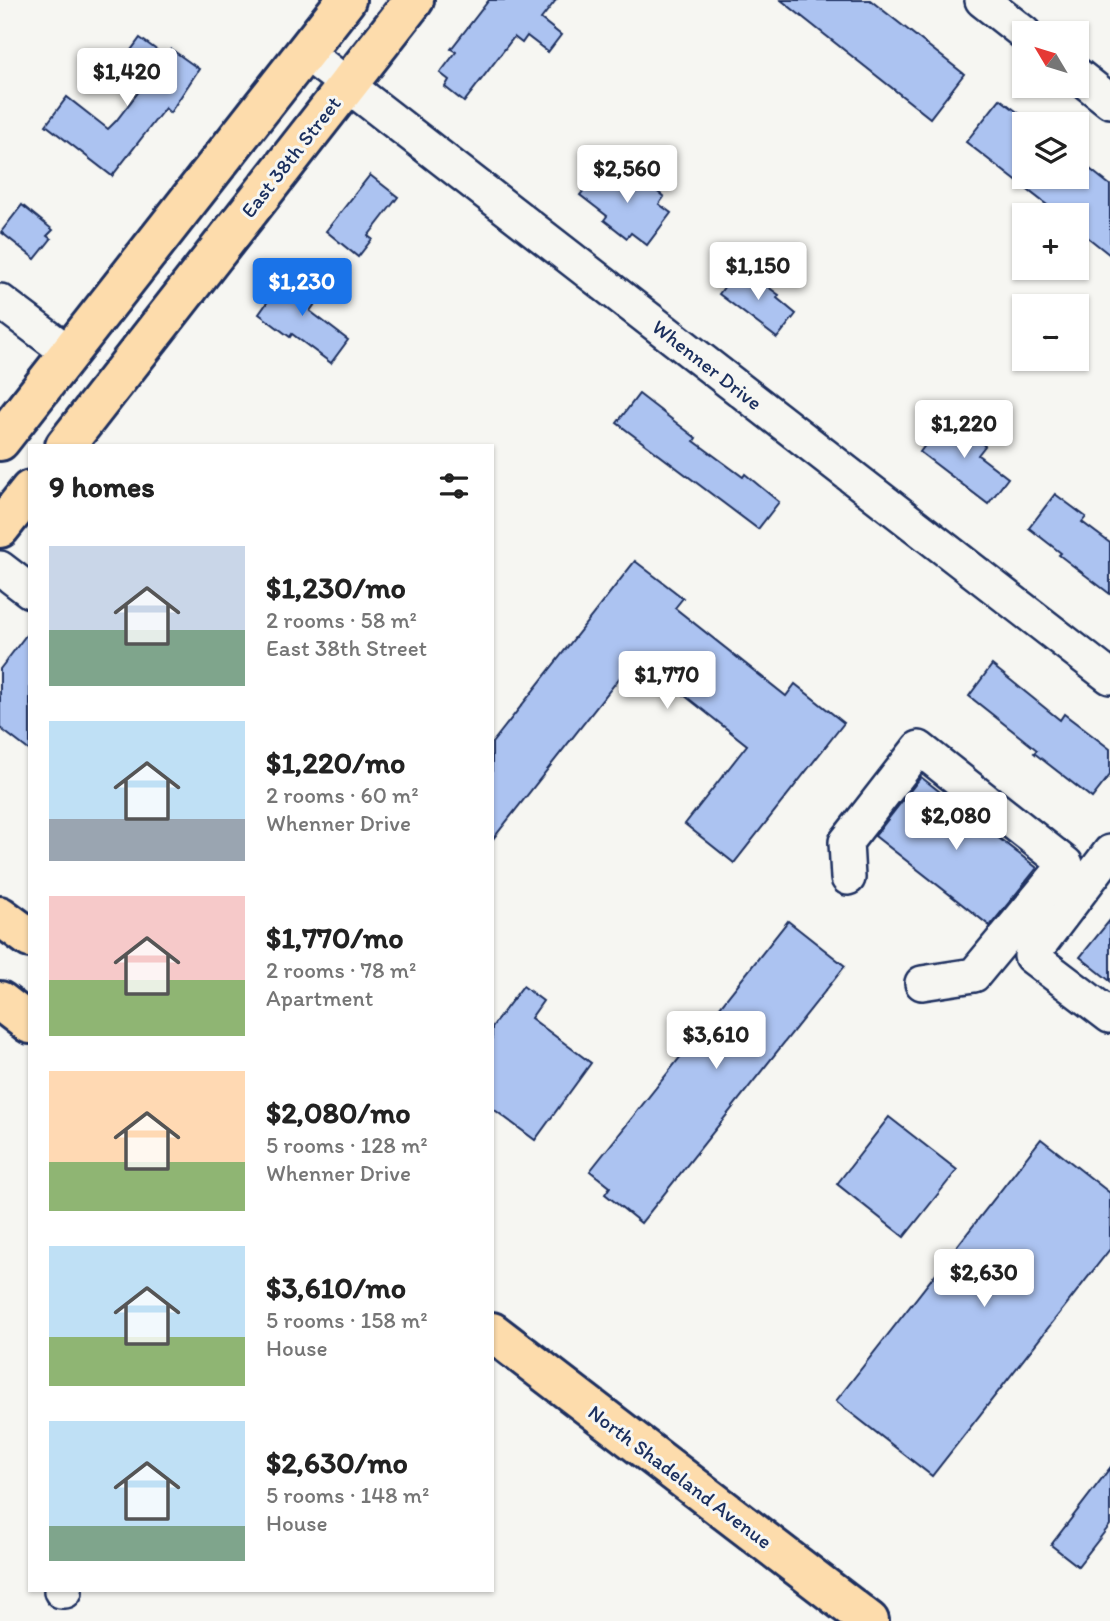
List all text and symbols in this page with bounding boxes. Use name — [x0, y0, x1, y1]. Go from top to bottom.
north arrow — [1012, 21, 1088, 98]
map controls — [1012, 21, 1089, 371]
pin: $1,420 — [70, 48, 184, 108]
text: $1,420 — [93, 57, 161, 85]
street label: East 38th Street — [235, 91, 346, 222]
button: layers — [1012, 112, 1089, 189]
pin: $2,560 — [570, 146, 684, 205]
text: $2,560 — [593, 154, 661, 182]
button: + — [1012, 203, 1089, 280]
pin: $1,150 — [701, 243, 815, 302]
text: $1,150 — [726, 251, 790, 279]
pin: $1,230 — [245, 258, 359, 318]
text: $1,230 — [269, 267, 335, 295]
button: − — [1012, 294, 1089, 371]
street label: Whenner Drive — [647, 314, 767, 415]
pin: $1,220 — [907, 400, 1021, 460]
text: $1,220 — [931, 409, 997, 437]
icon: filters — [435, 467, 473, 505]
text: 9 homes — [49, 468, 155, 505]
text: $1,230/mo — [266, 569, 406, 606]
icon: home — [105, 574, 189, 658]
text: 2 rooms · 58 m² — [266, 606, 417, 634]
text: East 38th Street — [266, 634, 427, 662]
pin: $1,770 — [610, 652, 724, 711]
text: $1,770 — [635, 660, 699, 688]
text: $1,220/mo — [266, 744, 405, 781]
icon: home — [105, 749, 189, 833]
text: 2 rooms · 60 m² — [266, 781, 419, 809]
pin: $2,080 — [899, 792, 1013, 852]
text: $2,080 — [921, 801, 991, 829]
text: Whenner Drive — [266, 809, 411, 837]
text: $1,770/mo — [266, 919, 404, 956]
icon: home — [105, 924, 189, 1008]
text: 2 rooms · 78 m² — [266, 956, 416, 984]
text: Apartment — [266, 984, 373, 1012]
pin: $3,610 — [659, 1012, 773, 1071]
text: $3,610 — [683, 1020, 749, 1048]
text: $2,080/mo — [266, 1094, 411, 1131]
icon: home — [105, 1099, 189, 1183]
text: 5 rooms · 128 m² — [266, 1131, 428, 1159]
text: Whenner Drive — [266, 1159, 411, 1187]
pin: $2,630 — [927, 1250, 1041, 1309]
text: $2,630 — [950, 1258, 1018, 1286]
text: $3,610/mo — [266, 1269, 406, 1306]
icon: home — [105, 1274, 189, 1358]
text: 5 rooms · 158 m² — [266, 1306, 428, 1334]
text: House — [266, 1334, 328, 1362]
street label: North Shadeland Avenue — [583, 1399, 777, 1554]
text: $2,630/mo — [266, 1444, 408, 1481]
icon: home — [105, 1449, 189, 1533]
text: 5 rooms · 148 m² — [266, 1481, 429, 1509]
text: House — [266, 1509, 328, 1537]

